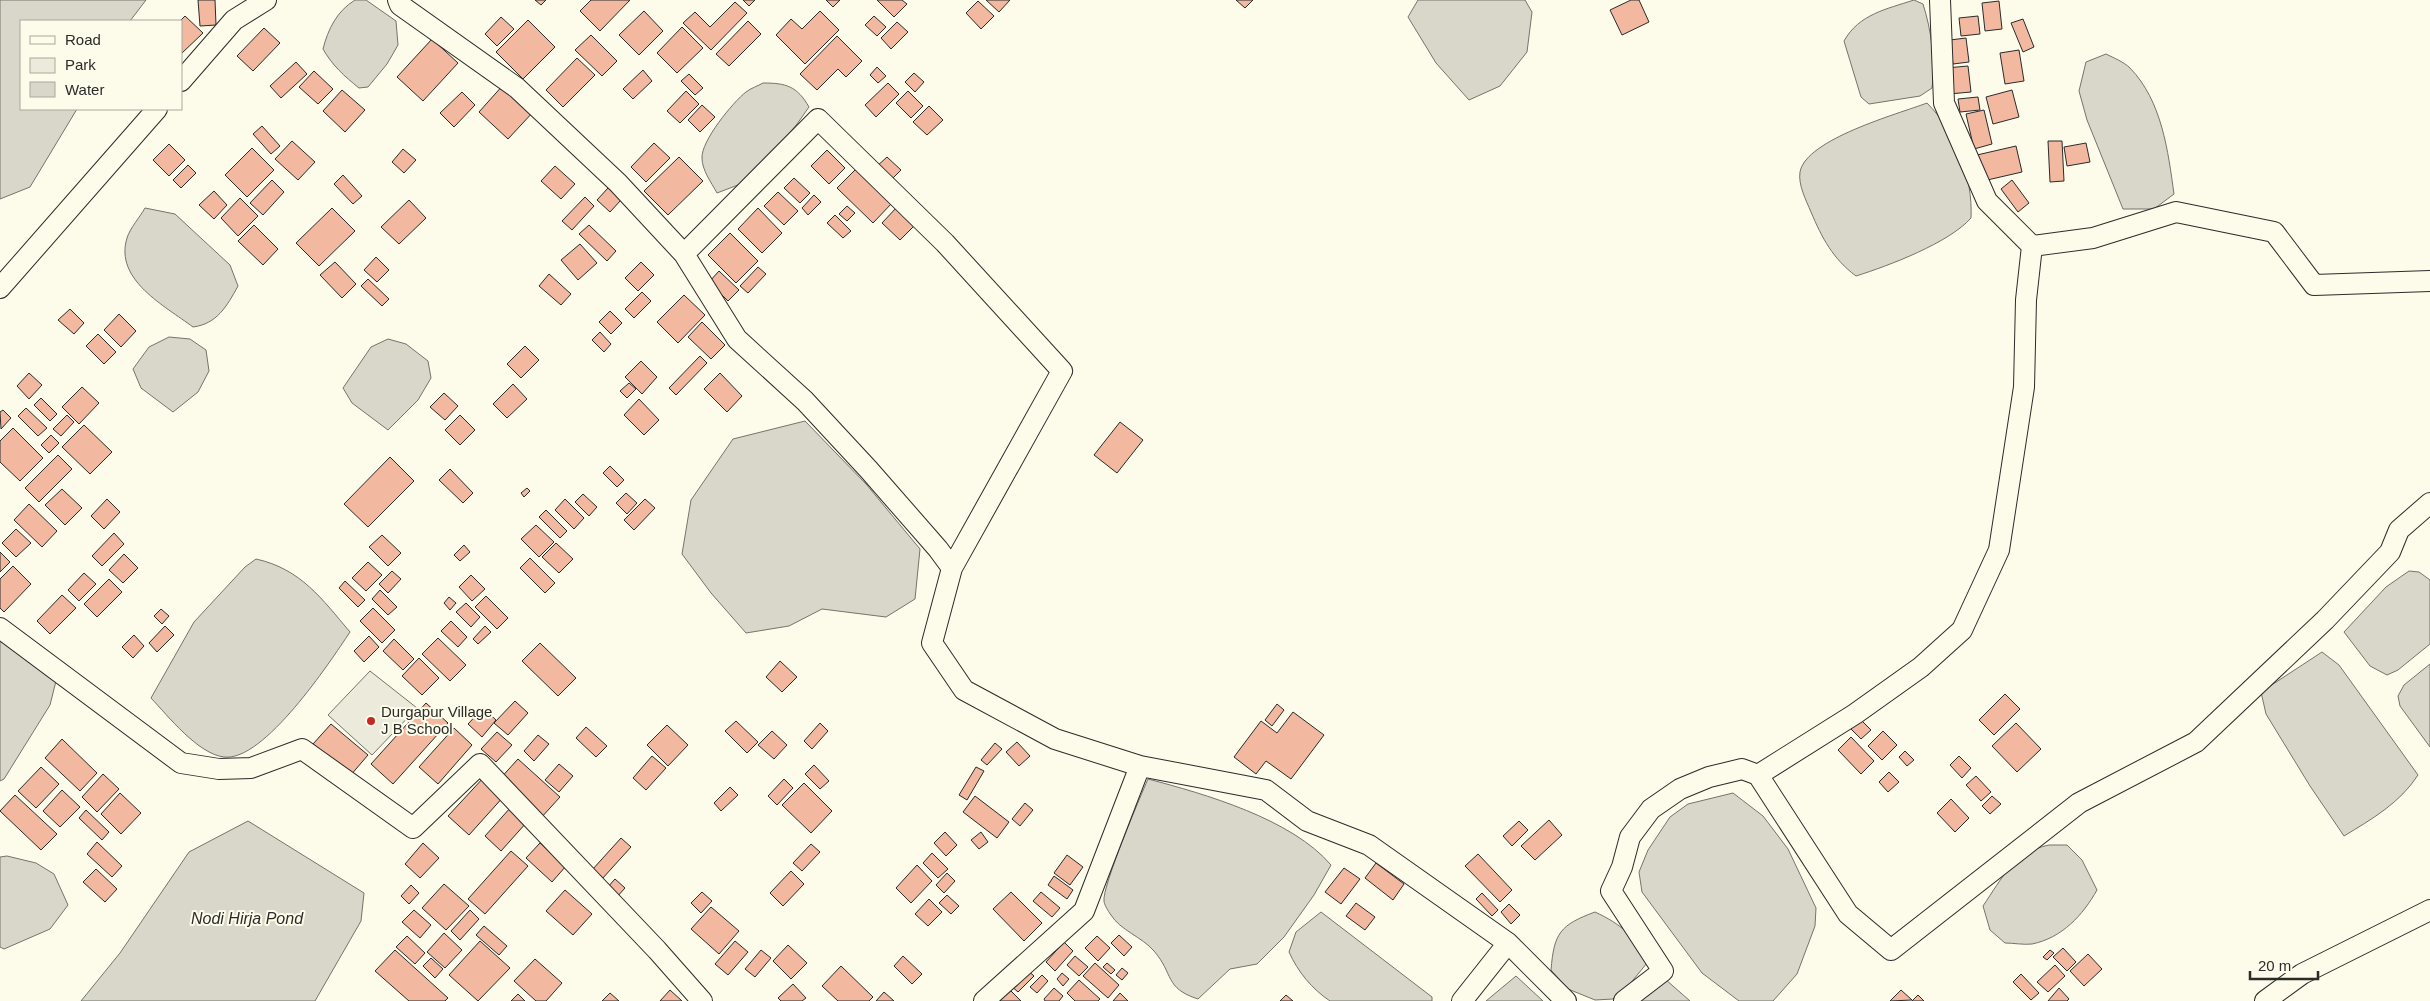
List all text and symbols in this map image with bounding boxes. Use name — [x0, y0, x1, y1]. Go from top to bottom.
legend — [20, 20, 182, 110]
text: Road — [65, 31, 101, 48]
text: Park — [65, 56, 96, 73]
text: Water — [65, 81, 104, 98]
place label: Durgapur Village J B School — [381, 703, 492, 737]
marker: Durgapur Village J B School — [365, 715, 377, 727]
water label: Nodi Hirja Pond — [191, 910, 304, 927]
scale bar — [2250, 948, 2318, 980]
text: 20 m — [2258, 957, 2291, 974]

